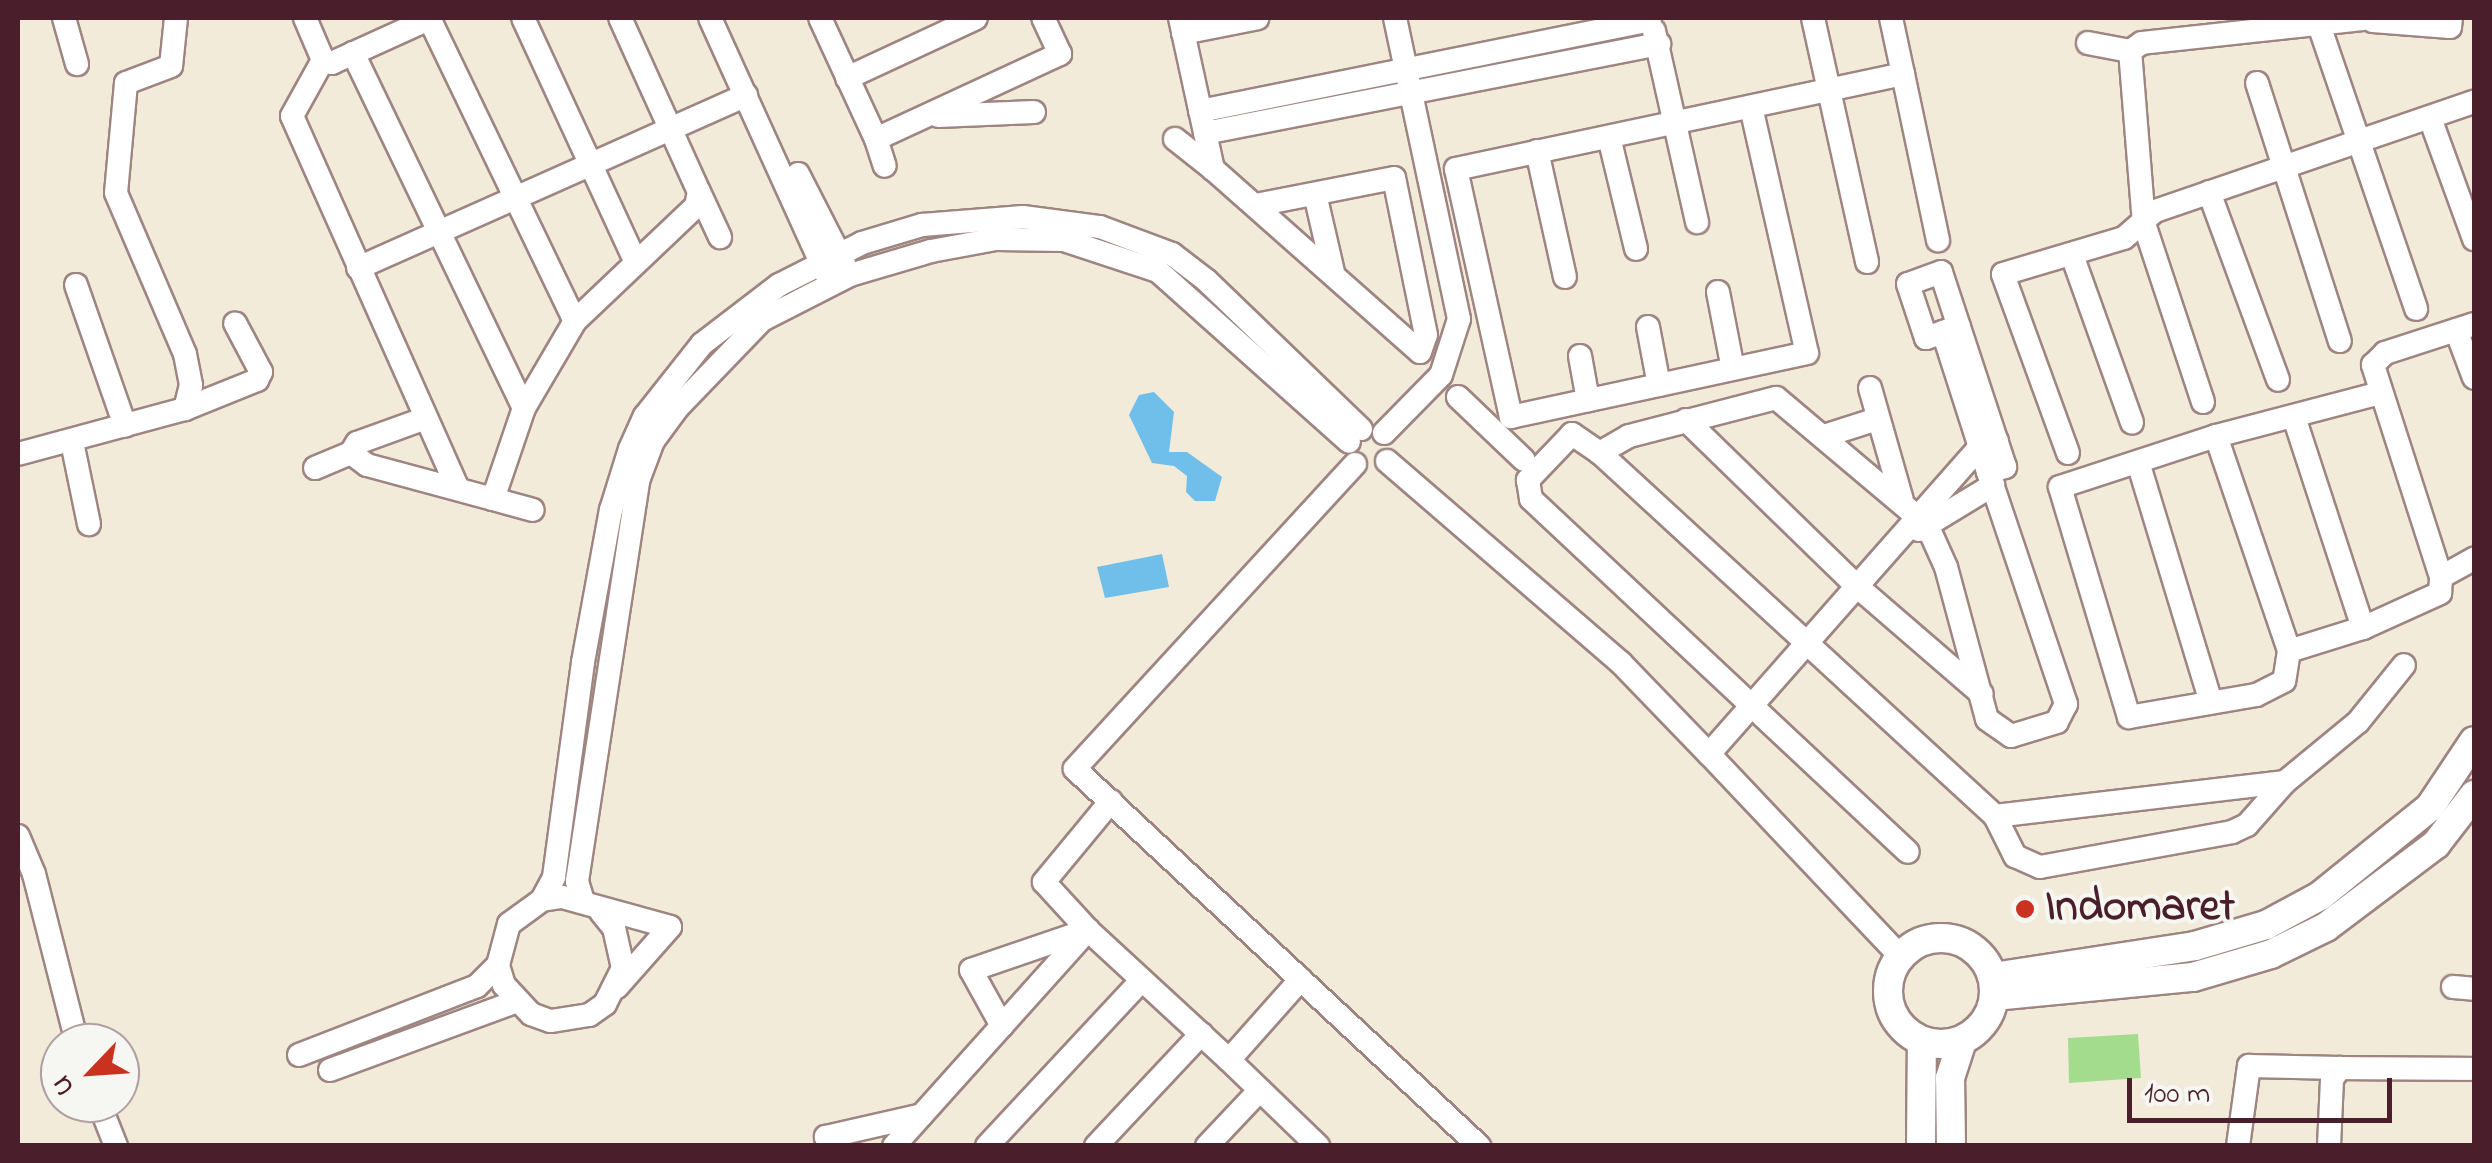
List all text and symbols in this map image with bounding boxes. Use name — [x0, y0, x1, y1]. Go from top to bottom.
place label: Indomaret — [2045, 882, 2235, 936]
marker: Indomaret — [2014, 898, 2036, 920]
north arrow — [40, 1023, 140, 1123]
scale bar — [2132, 1058, 2397, 1120]
text: U — [42, 1068, 86, 1102]
text: 100 m — [2144, 1073, 2210, 1117]

